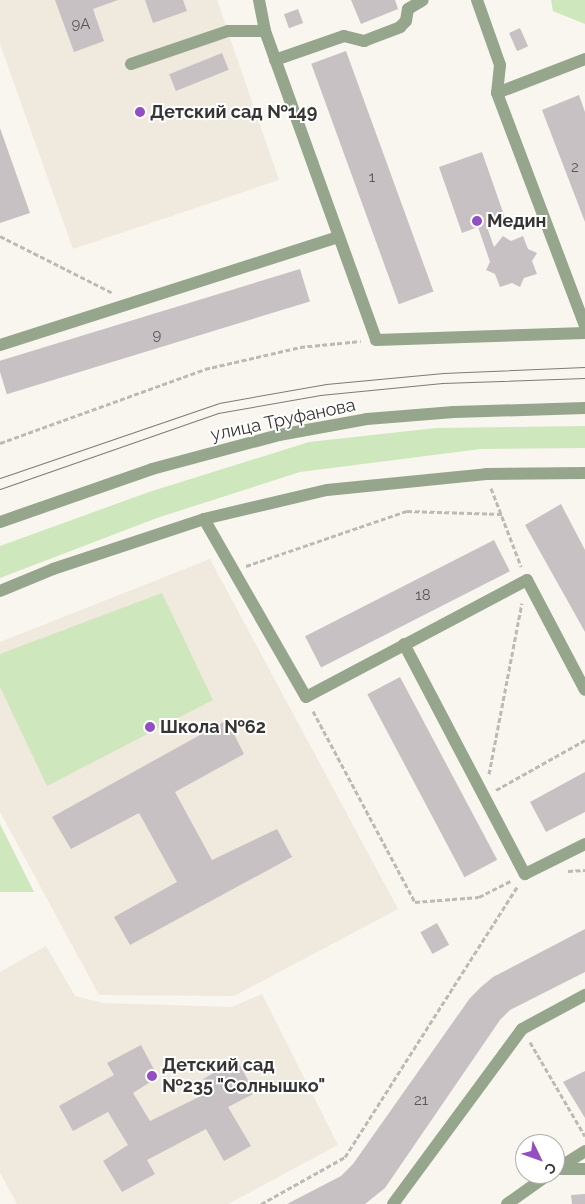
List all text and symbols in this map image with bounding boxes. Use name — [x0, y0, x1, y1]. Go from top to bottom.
house number: 9А — [72, 16, 90, 34]
place label: Детский сад №149 — [150, 101, 317, 123]
marker: Детский сад №149 — [134, 106, 146, 118]
house number: 2 — [571, 159, 579, 177]
house number: 1 — [369, 169, 375, 187]
place label: Медин — [487, 210, 546, 232]
marker: Медин — [471, 215, 483, 227]
house number: 9 — [153, 327, 161, 345]
street label: улица Труфанова — [208, 394, 358, 446]
house number: 18 — [415, 587, 431, 605]
place label: Школа №62 — [160, 716, 266, 738]
marker: Школа №62 — [144, 721, 156, 733]
place label: Детский сад №235 "Солнышко" — [162, 1055, 326, 1098]
marker: Детский сад №235 "Солнышко" — [146, 1070, 158, 1082]
house number: 21 — [414, 1092, 428, 1110]
north arrow — [515, 1134, 565, 1184]
text: С — [541, 1159, 560, 1177]

